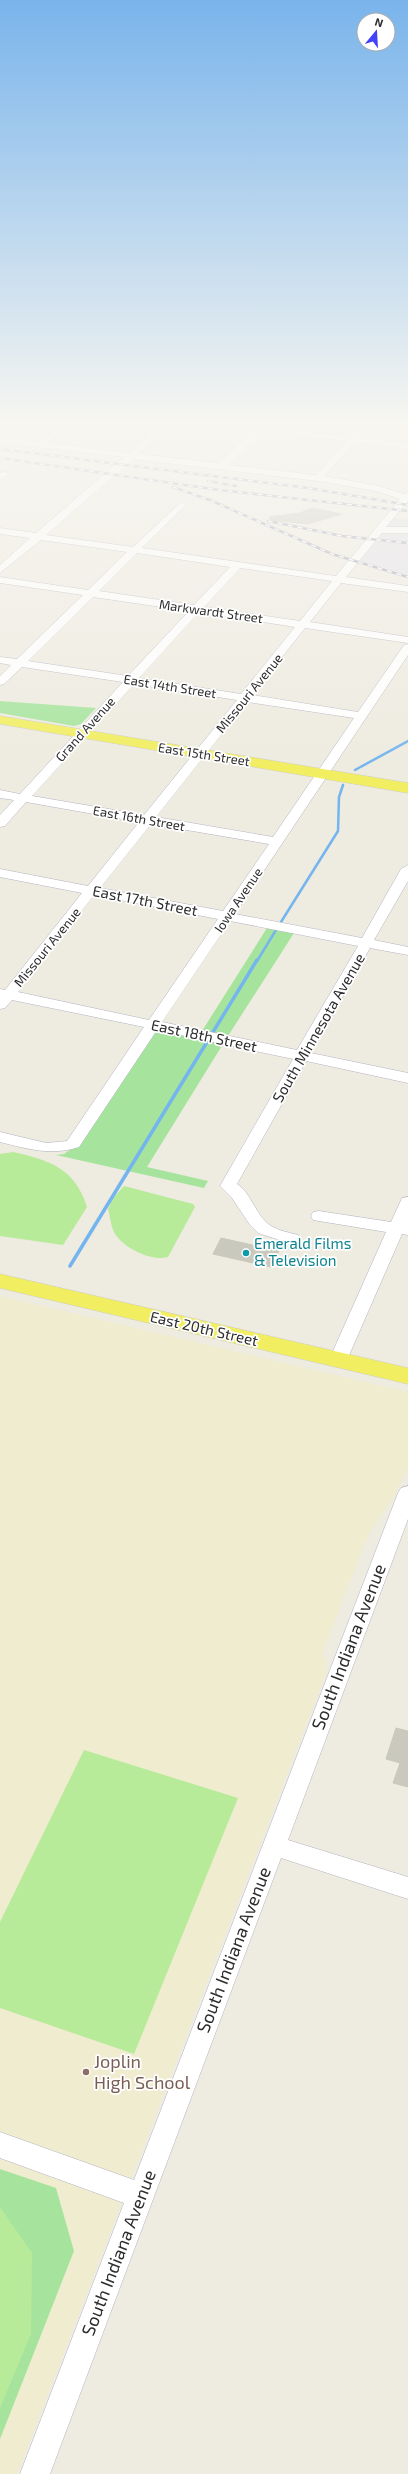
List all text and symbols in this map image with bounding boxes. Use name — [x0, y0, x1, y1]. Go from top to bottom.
north arrow — [356, 12, 396, 52]
text: N — [373, 15, 385, 29]
street label: Markwardt Street — [158, 596, 264, 626]
street label: Missouri Avenue — [212, 650, 286, 736]
street label: East 14th Street — [123, 671, 218, 701]
street label: Grand Avenue — [52, 693, 118, 765]
street label: East 15th Street — [157, 739, 251, 769]
street label: East 16th Street — [92, 802, 186, 834]
street label: Iowa Avenue — [210, 865, 266, 935]
street label: East 17th Street — [91, 881, 199, 919]
street label: Missouri Avenue — [10, 904, 84, 990]
street label: South Minnesota Avenue — [268, 950, 368, 1105]
street label: East 18th Street — [150, 1015, 259, 1055]
place label: Emerald Films & Television — [254, 1234, 351, 1269]
marker: Emerald Films & Television — [241, 1248, 251, 1258]
street label: East 20th Street — [148, 1307, 260, 1349]
street label: South Indiana Avenue — [306, 1561, 390, 1733]
street label: South Indiana Avenue — [191, 1864, 275, 2036]
place label: Joplin High School — [94, 2050, 191, 2093]
marker: Joplin High School — [81, 2067, 91, 2077]
street label: South Indiana Avenue — [76, 2167, 160, 2339]

